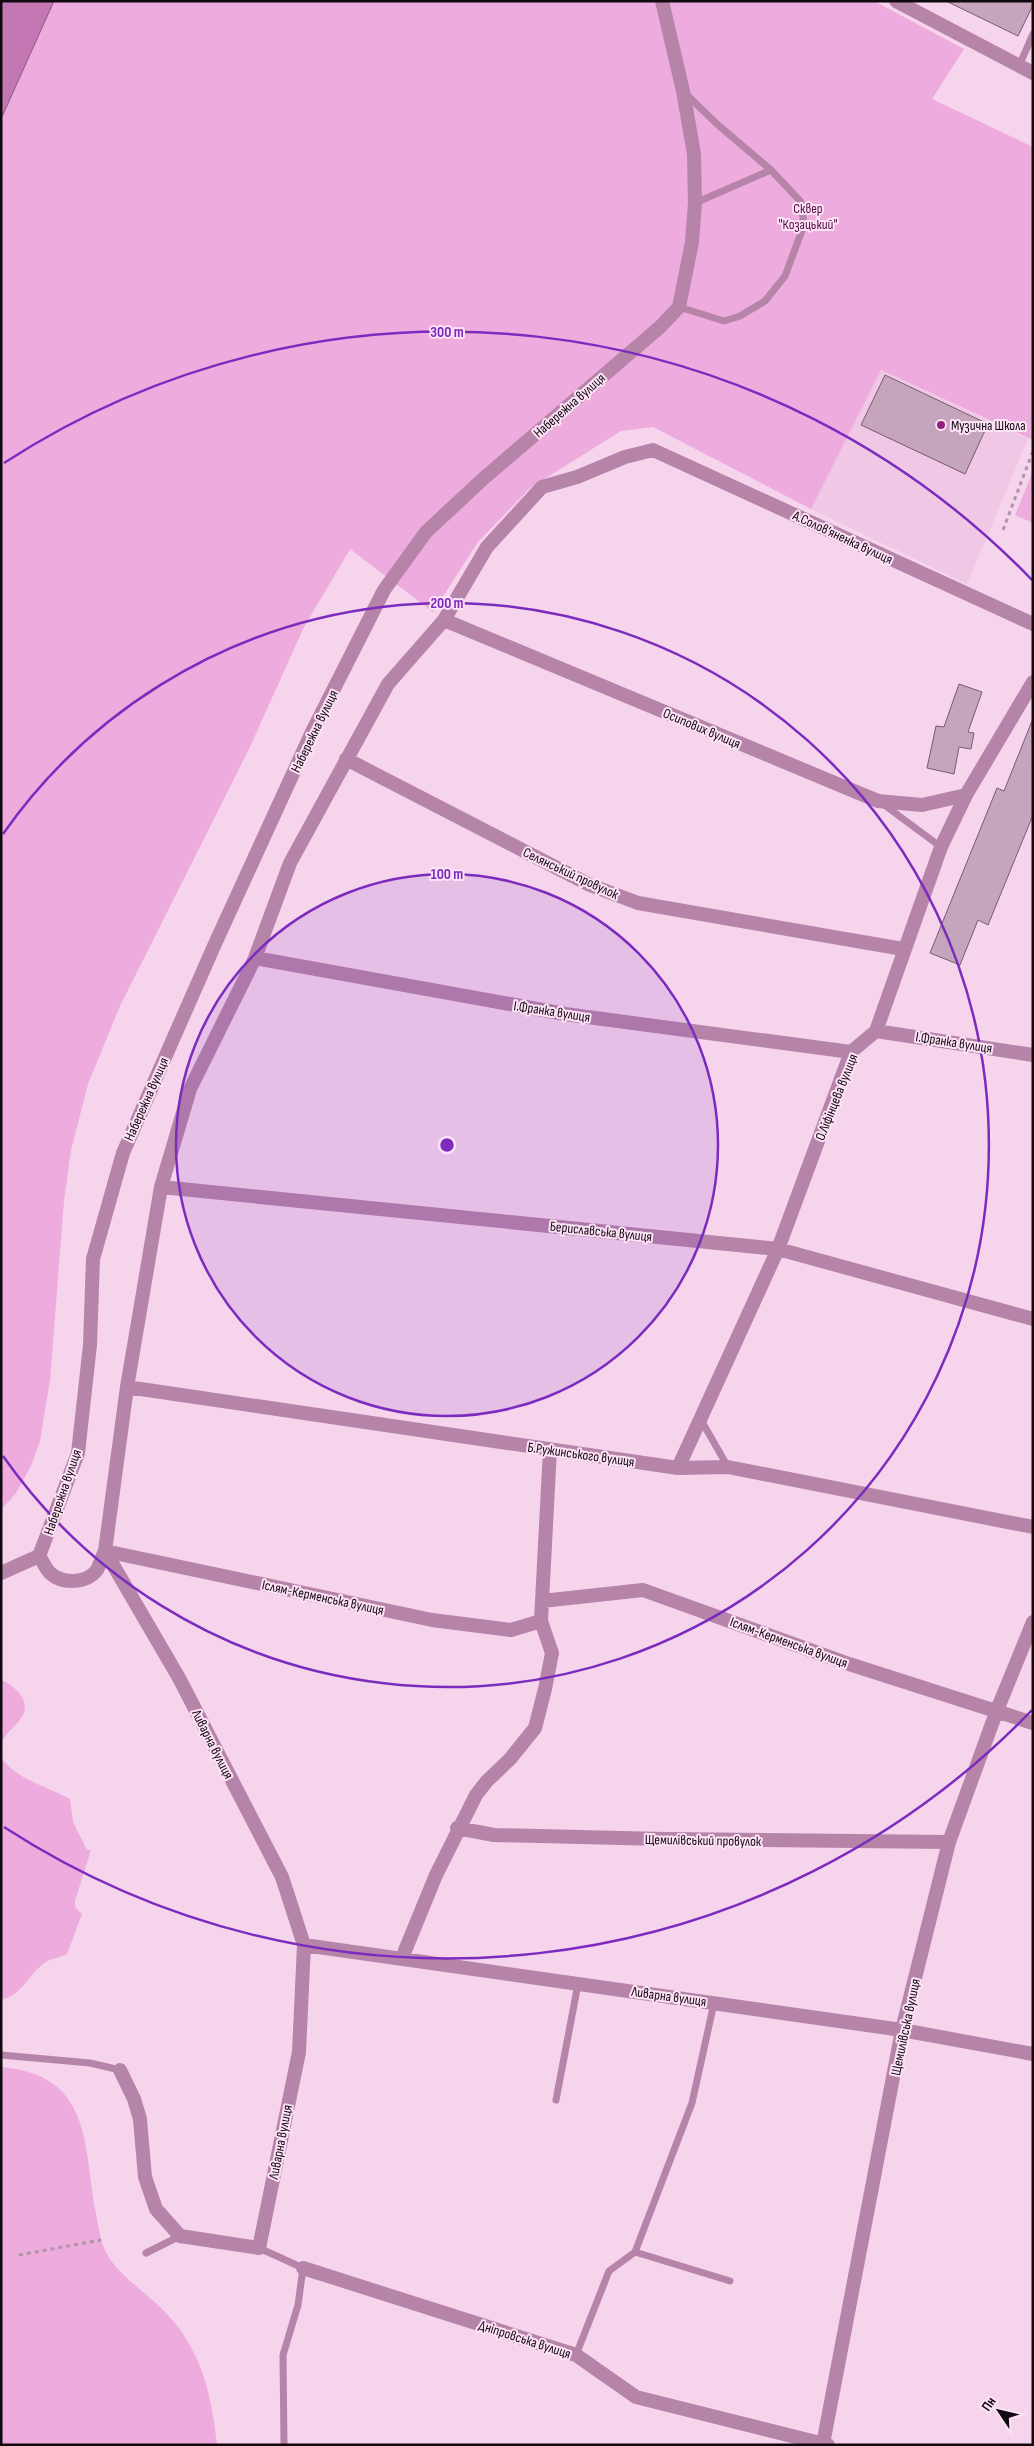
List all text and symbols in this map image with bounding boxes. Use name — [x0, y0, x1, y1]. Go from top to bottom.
park label: Сквер "Козацький" — [779, 200, 837, 233]
text: 300 m — [430, 323, 464, 342]
street label: Набережна вулиця — [530, 370, 609, 441]
place label: Музична Школа — [951, 417, 1026, 434]
marker: Музична Школа — [935, 419, 947, 431]
street label: А.Солов’яненка вулиця — [789, 506, 895, 568]
text: 200 m — [430, 594, 464, 613]
street label: Набережна вулиця — [287, 687, 342, 775]
street label: Осипових вулиця — [661, 705, 743, 752]
street label: Селянський провулок — [520, 844, 622, 903]
text: 100 m — [431, 865, 463, 884]
street label: І.Франка вулиця — [512, 997, 591, 1026]
street label: І.Франка вулиця — [914, 1028, 993, 1057]
street label: О.Ліфінцева вулиця — [811, 1051, 862, 1143]
street label: Набережна вулиця — [120, 1055, 172, 1144]
centre of rings — [438, 1136, 456, 1154]
street label: Бериславська вулиця — [549, 1218, 653, 1245]
street label: Б.Ружинського вулиця — [526, 1439, 636, 1470]
street label: Набережна вулиця — [40, 1447, 85, 1537]
street label: Іслям-Керменська вулиця — [260, 1576, 385, 1619]
street label: Іслям-Керменська вулиця — [728, 1613, 850, 1672]
street label: Ливарна вулиця — [187, 1706, 237, 1782]
street label: Щемилівський провулок — [645, 1831, 762, 1850]
street label: Щемилівська вулиця — [887, 1977, 924, 2077]
street label: Ливарна вулиця — [629, 1983, 707, 2010]
street label: Ливарна вулиця — [265, 2103, 296, 2182]
street label: Дніпровська вулиця — [477, 2317, 573, 2362]
north arrow — [974, 2386, 1024, 2436]
text: Пн — [978, 2393, 1000, 2414]

